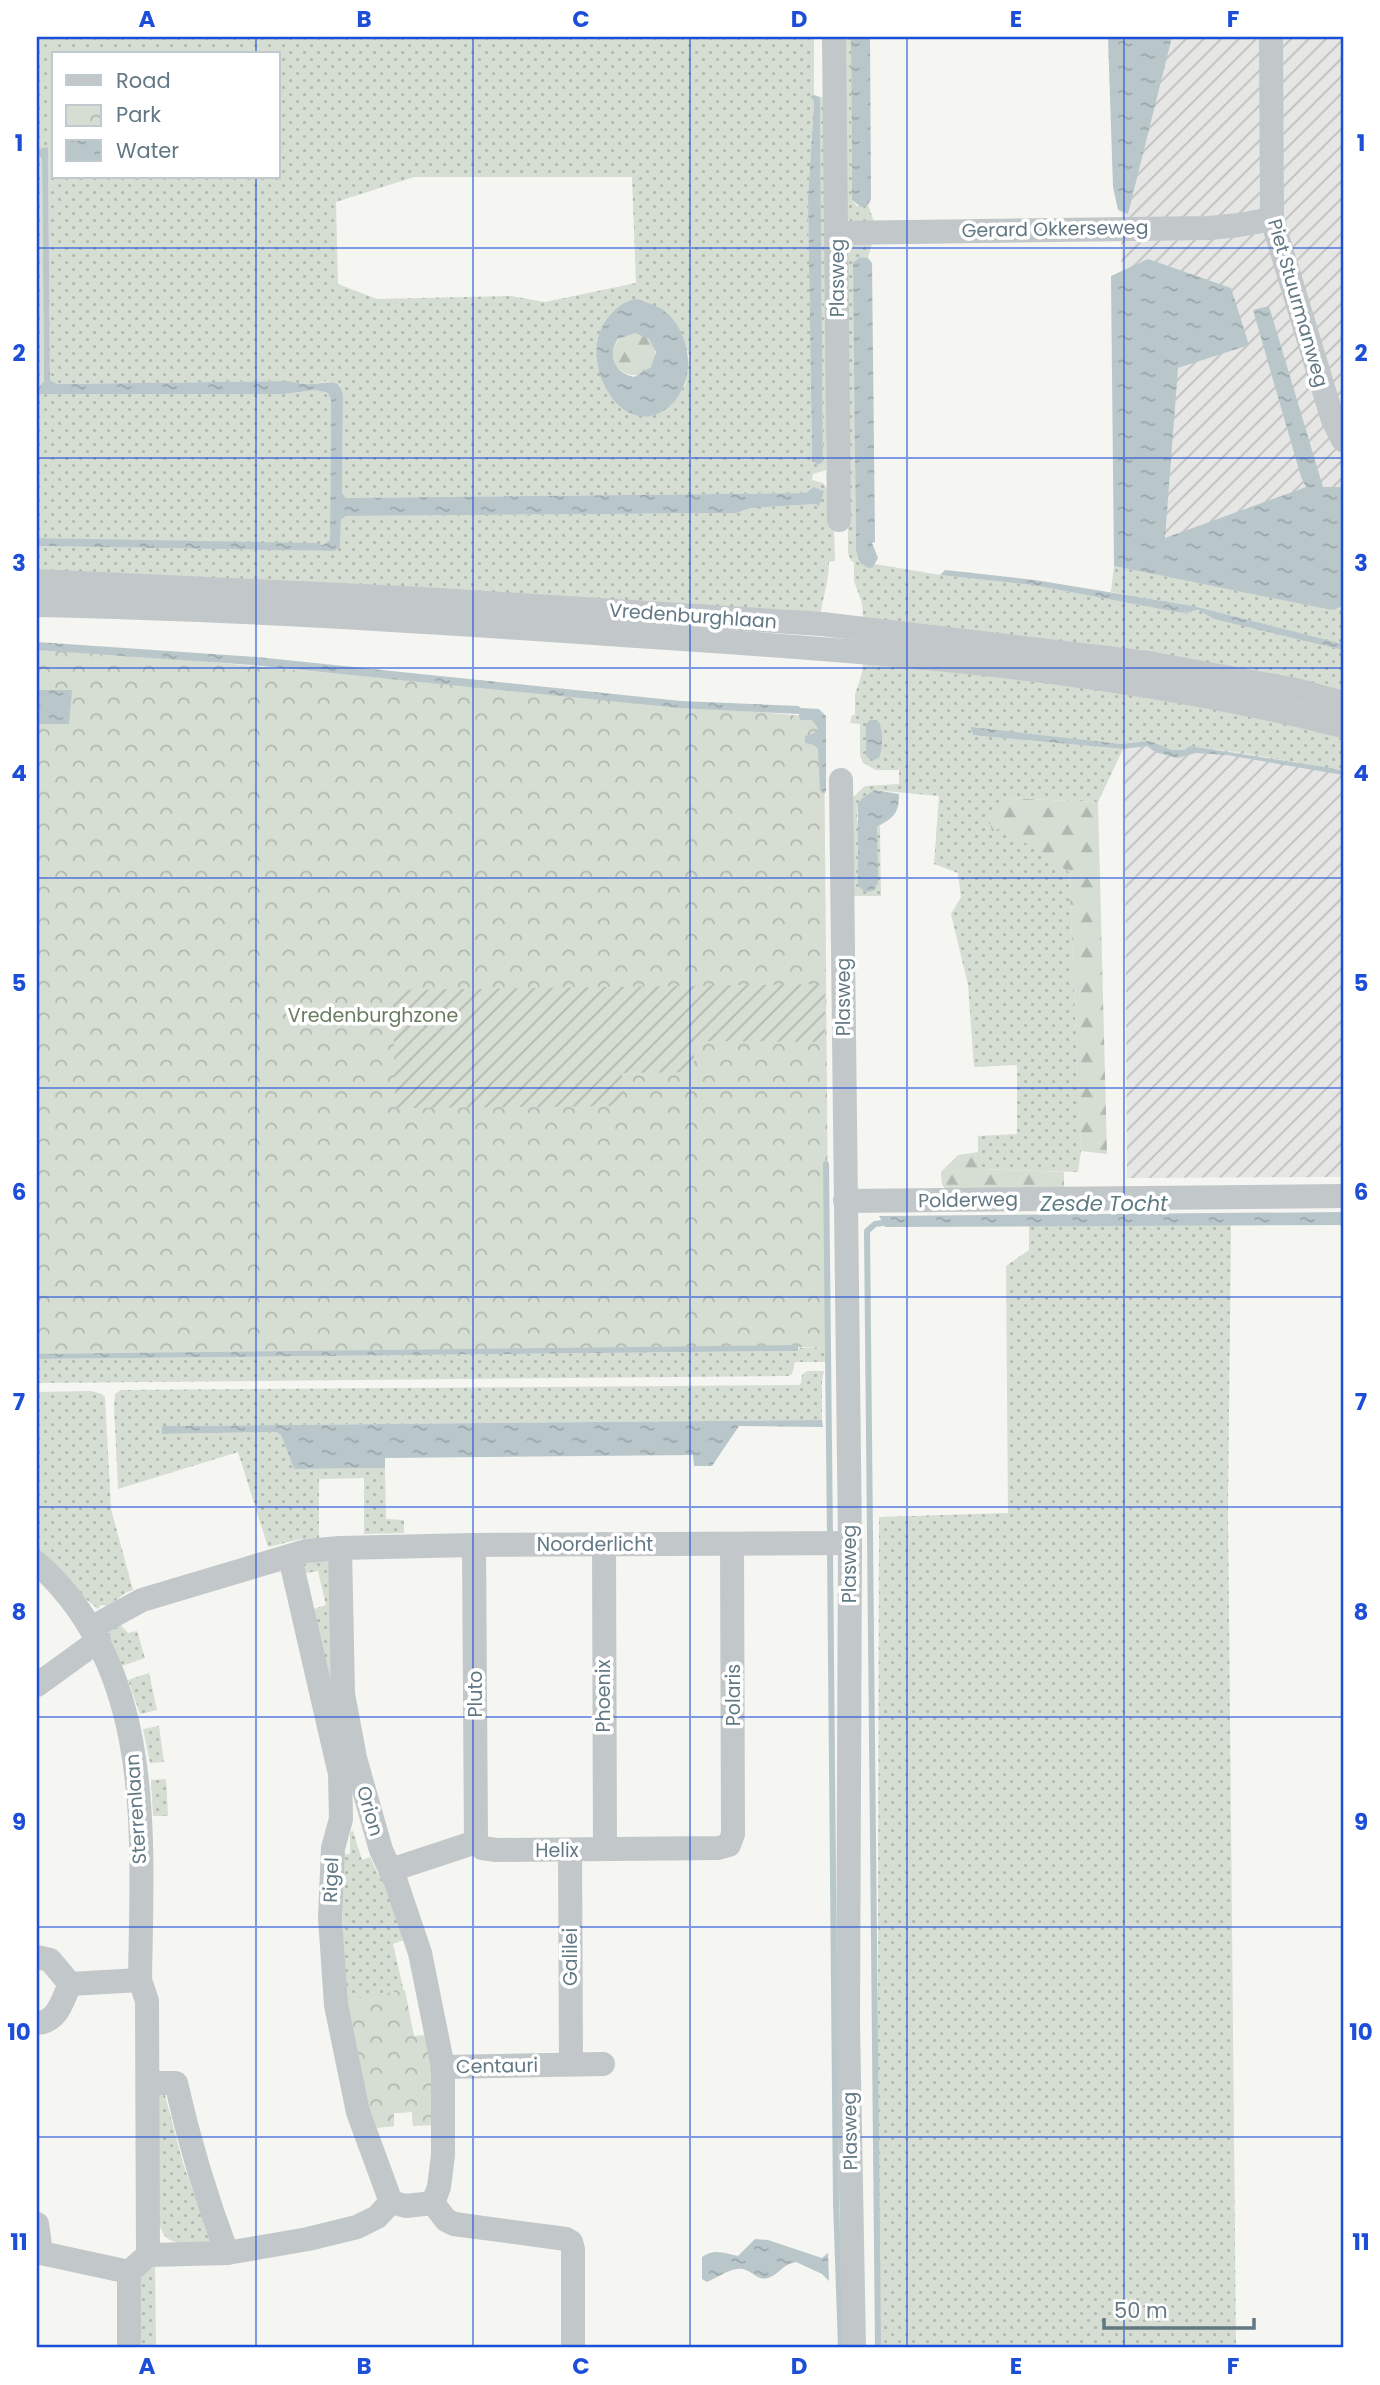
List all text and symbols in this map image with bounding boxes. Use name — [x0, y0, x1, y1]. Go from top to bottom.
text: A — [139, 3, 156, 35]
text: B — [356, 3, 372, 35]
text: C — [572, 3, 590, 35]
text: D — [791, 3, 807, 35]
text: E — [1010, 3, 1022, 35]
text: F — [1227, 3, 1239, 35]
legend — [52, 52, 280, 178]
text: Road — [116, 66, 171, 95]
text: Park — [116, 100, 161, 129]
text: 1 — [15, 127, 23, 159]
text: 1 — [1357, 127, 1365, 159]
text: Water — [116, 136, 179, 165]
street label: Gerard Okkerseweg — [961, 214, 1149, 244]
street label: Piet Stuurmanweg — [1261, 216, 1335, 390]
street label: Plasweg — [824, 239, 851, 317]
text: 2 — [12, 337, 26, 369]
text: 2 — [1354, 337, 1368, 369]
text: 3 — [12, 547, 26, 579]
text: 3 — [1354, 547, 1368, 579]
street label: Vredenburghlaan — [608, 597, 778, 635]
text: 4 — [11, 757, 27, 789]
text: 4 — [1353, 757, 1369, 789]
street label: Plasweg — [830, 958, 857, 1036]
text: 5 — [12, 967, 26, 999]
text: 5 — [1354, 967, 1368, 999]
park label: Vredenburghzone — [288, 1002, 458, 1029]
text: 6 — [12, 1176, 26, 1208]
text: 6 — [1354, 1176, 1368, 1208]
street label: Polderweg — [918, 1186, 1018, 1214]
water label: Zesde Tocht — [1039, 1189, 1168, 1218]
text: 7 — [13, 1386, 25, 1418]
text: 7 — [1355, 1386, 1367, 1418]
street label: Plasweg — [836, 1525, 863, 1603]
street label: Noorderlicht — [537, 1531, 653, 1558]
text: 8 — [12, 1596, 26, 1628]
text: 8 — [1354, 1596, 1368, 1628]
street label: Phoenix — [590, 1659, 617, 1733]
street label: Polaris — [720, 1664, 747, 1726]
street label: Pluto — [462, 1671, 489, 1717]
street label: Sterrenlaan — [119, 1753, 153, 1865]
street label: Orion — [350, 1783, 390, 1839]
text: 9 — [12, 1806, 26, 1838]
text: 9 — [1354, 1806, 1368, 1838]
street label: Helix — [535, 1837, 579, 1864]
street label: Rigel — [317, 1857, 345, 1903]
street label: Galilei — [557, 1928, 584, 1986]
text: 10 — [7, 2016, 31, 2048]
text: 10 — [1349, 2016, 1373, 2048]
street label: Centauri — [456, 2052, 538, 2080]
street label: Plasweg — [836, 2091, 864, 2171]
text: 11 — [10, 2226, 28, 2258]
text: 11 — [1352, 2226, 1370, 2258]
scale bar — [1104, 2287, 1254, 2331]
text: 50 m — [1114, 2296, 1168, 2325]
text: A — [139, 2350, 156, 2382]
text: B — [356, 2350, 372, 2382]
text: C — [572, 2350, 590, 2382]
text: D — [791, 2350, 807, 2382]
text: E — [1010, 2350, 1022, 2382]
text: F — [1227, 2350, 1239, 2382]

